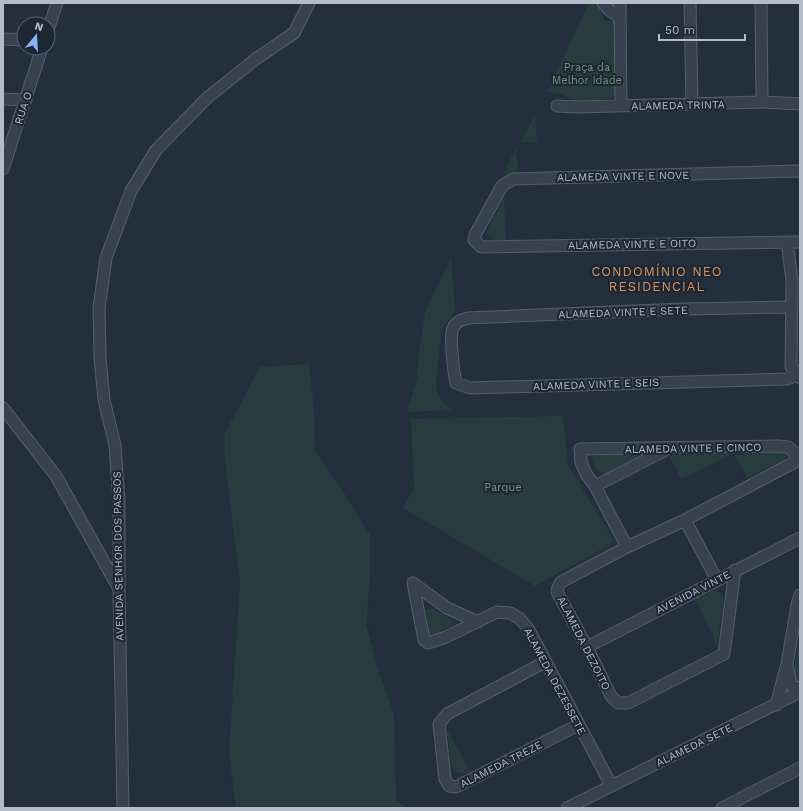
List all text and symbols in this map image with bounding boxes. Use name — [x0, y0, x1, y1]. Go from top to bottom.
north arrow — [16, 16, 56, 56]
scale bar — [659, 16, 745, 42]
text: N — [33, 20, 45, 34]
text: 50 m — [665, 23, 695, 37]
park label: Praça da Melhor Idade — [552, 61, 622, 87]
street label: RUA O — [12, 90, 35, 126]
street label: ALAMEDA TRINTA — [631, 98, 725, 113]
street label: ALAMEDA VINTE E NOVE — [557, 169, 689, 184]
street label: ALAMEDA VINTE E OITO — [568, 237, 696, 252]
district label: CONDOMÍNIO NEO RESIDENCIAL — [591, 263, 723, 294]
street label: ALAMEDA VINTE E SETE — [558, 304, 688, 321]
street label: ALAMEDA VINTE E SEIS — [533, 376, 659, 393]
street label: ALAMEDA VINTE E CINCO — [625, 441, 761, 456]
street label: AVENIDA SENHOR DOS PASSOS — [111, 471, 126, 641]
park label: Parque — [484, 481, 522, 494]
street label: AVENIDA VINTE — [654, 568, 733, 617]
street label: ALAMEDA DEZOITO — [554, 594, 613, 692]
street label: ALAMEDA DEZESSETE — [521, 625, 588, 737]
street label: ALAMEDA SETE — [654, 721, 735, 770]
street label: ALAMEDA TREZE — [458, 738, 544, 791]

